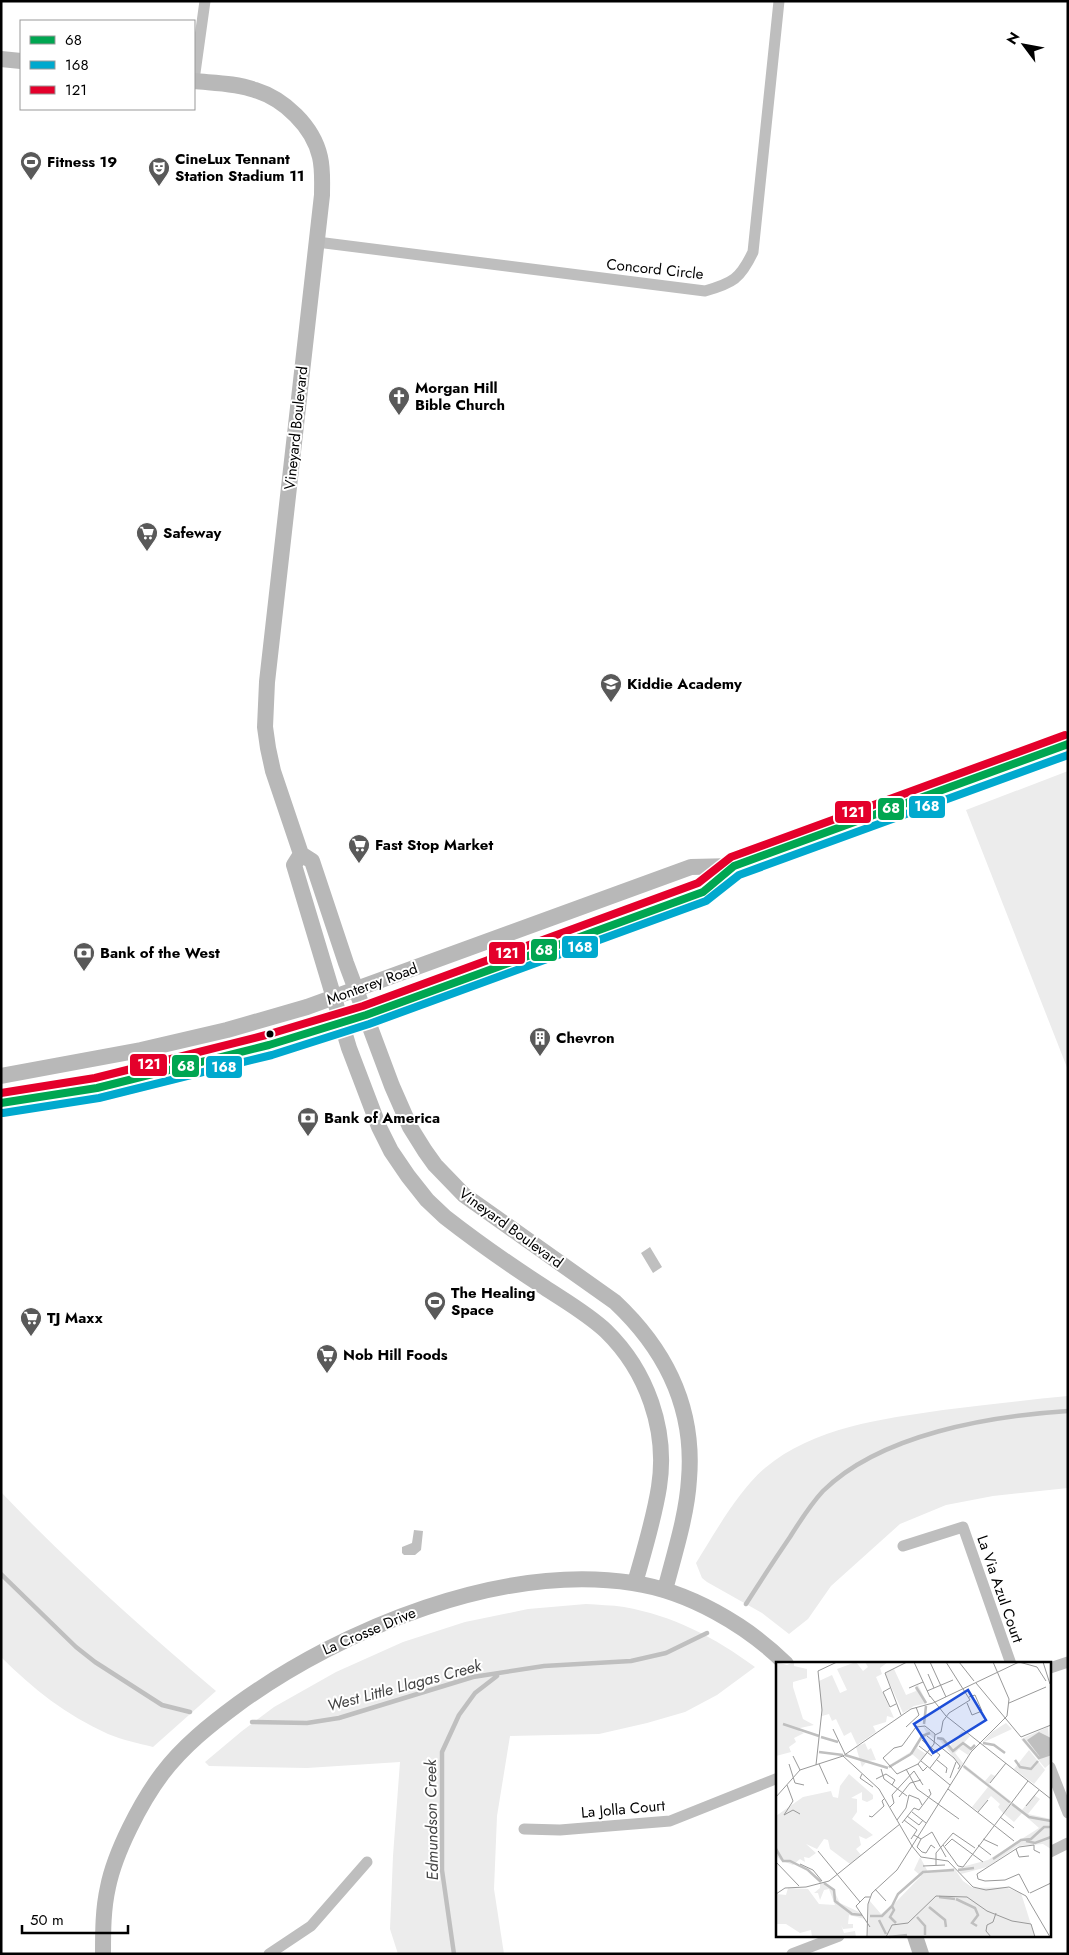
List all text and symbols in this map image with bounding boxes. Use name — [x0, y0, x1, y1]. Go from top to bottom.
legend — [20, 20, 195, 110]
north arrow — [999, 20, 1049, 70]
text: N — [1002, 28, 1024, 48]
text: 68 — [65, 29, 82, 51]
text: 168 — [65, 54, 89, 76]
text: 121 — [65, 79, 87, 101]
place label: CineLux Tennant Station Stadium 11 — [175, 148, 304, 187]
sports icon: Fitness 19 — [19, 150, 43, 181]
place label: Fitness 19 — [47, 151, 117, 173]
theatre icon: CineLux Tennant Station Stadium 11 — [147, 156, 171, 187]
street label: Concord Circle — [605, 253, 705, 285]
street label: Vineyard Boulevard — [279, 365, 313, 491]
place label: Morgan Hill Bible Church — [415, 377, 505, 416]
church icon: Morgan Hill Bible Church — [387, 385, 411, 416]
supermarket icon: Safeway — [135, 521, 159, 552]
place label: Safeway — [163, 522, 221, 544]
school or university icon: Kiddie Academy — [599, 672, 623, 703]
place label: Kiddie Academy — [627, 673, 742, 695]
line badge: 168 — [908, 795, 946, 819]
text: 168 — [914, 796, 940, 816]
line badge: 68 — [877, 797, 905, 821]
text: 68 — [882, 798, 900, 818]
line badge: 121 — [834, 800, 872, 824]
text: 121 — [841, 802, 865, 822]
supermarket icon: Fast Stop Market — [347, 833, 371, 864]
place label: Fast Stop Market — [375, 834, 493, 856]
line badge: 168 — [561, 935, 599, 959]
text: 168 — [567, 937, 593, 957]
line badge: 68 — [530, 938, 558, 962]
text: 68 — [535, 940, 553, 960]
bank icon: Bank of the West — [72, 941, 96, 972]
line badge: 121 — [488, 941, 526, 965]
place label: Bank of the West — [100, 942, 220, 964]
text: 121 — [495, 943, 519, 963]
street label: Monterey Road — [323, 957, 421, 1011]
building icon: Chevron — [528, 1026, 552, 1057]
place label: Chevron — [556, 1027, 615, 1049]
unlabelled marker — [265, 1029, 275, 1039]
line badge: 121 — [129, 1053, 168, 1077]
text: 121 — [137, 1054, 161, 1074]
line badge: 68 — [171, 1054, 200, 1078]
line badge: 168 — [205, 1055, 243, 1079]
text: 68 — [177, 1056, 195, 1076]
text: 168 — [211, 1057, 237, 1077]
bank icon: Bank of America — [296, 1106, 320, 1137]
place label: Bank of America — [324, 1107, 440, 1129]
street label: Vineyard Boulevard — [454, 1183, 568, 1273]
place label: The Healing Space — [451, 1282, 535, 1321]
sports icon: The Healing Space — [423, 1290, 447, 1321]
supermarket icon: TJ Maxx — [19, 1306, 43, 1337]
place label: TJ Maxx — [47, 1307, 103, 1329]
supermarket icon: Nob Hill Foods — [315, 1343, 339, 1374]
place label: Nob Hill Foods — [343, 1344, 448, 1366]
street label: La Via Azul Court — [971, 1532, 1029, 1646]
street label: La Crosse Drive — [319, 1601, 419, 1661]
water label: West Little Llagas Creek — [325, 1654, 485, 1717]
inset map — [776, 1662, 1052, 1938]
water label: Edmundson Creek — [419, 1758, 444, 1881]
street label: La Jolla Court — [580, 1794, 666, 1824]
scale bar — [22, 1902, 129, 1934]
text: 50 m — [30, 1909, 64, 1931]

